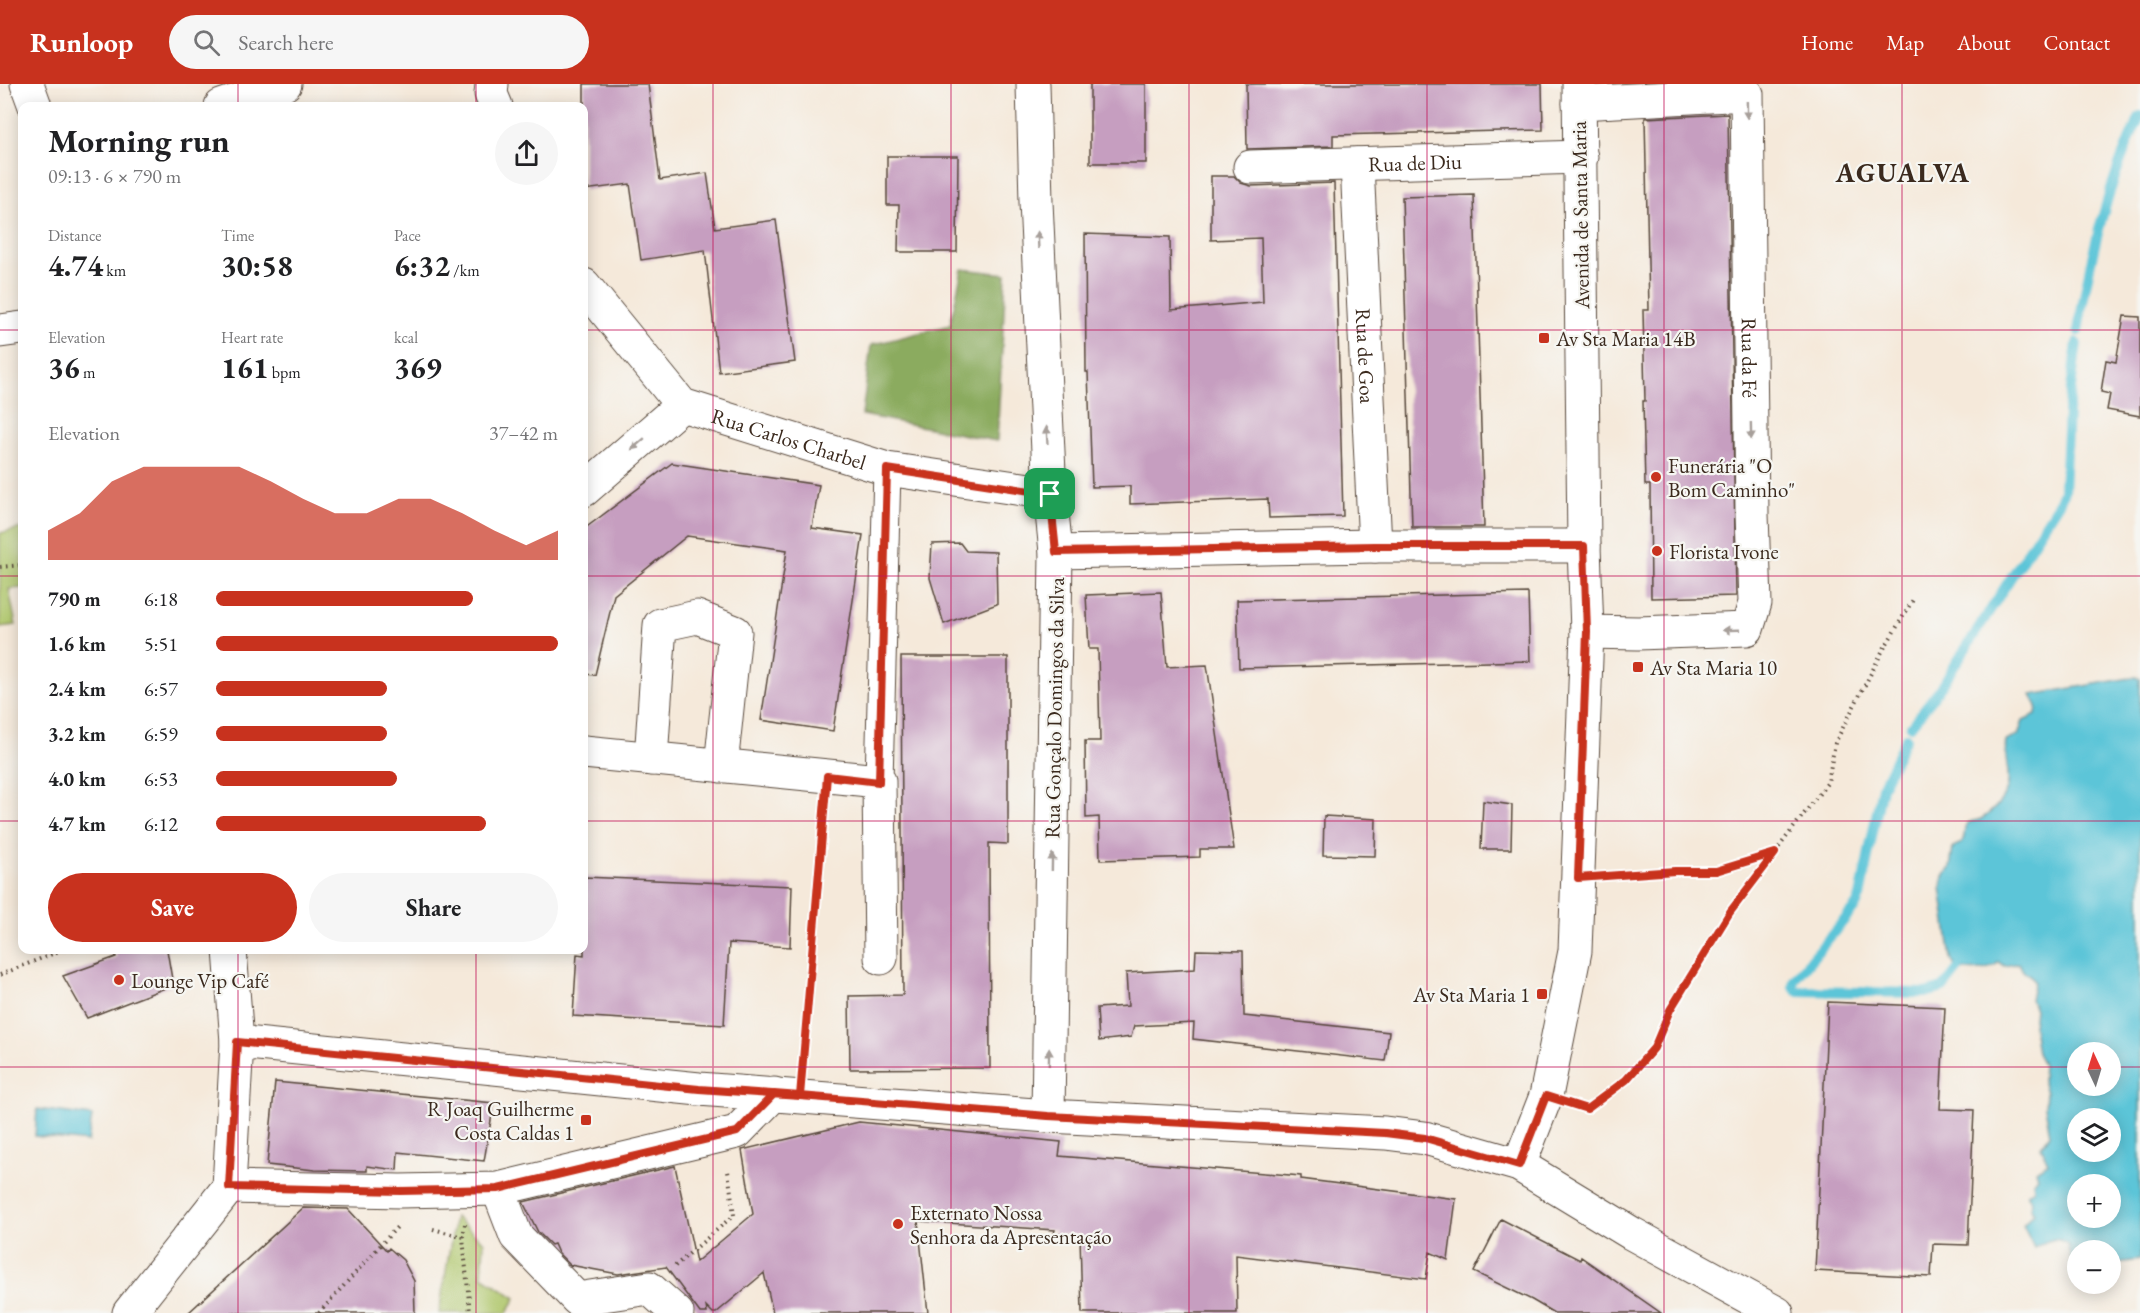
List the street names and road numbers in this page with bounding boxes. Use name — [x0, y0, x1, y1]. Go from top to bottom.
street label: Avenida de Santa Maria — [1565, 120, 1595, 310]
street label: Rua de Diu — [1368, 147, 1462, 177]
street label: Rua de Goa — [1350, 308, 1382, 405]
street label: Rua da Fé — [1736, 317, 1764, 398]
street label: Rua Carlos Charbel — [708, 402, 870, 475]
street label: Rua Gonçalo Domingos da Silva — [1038, 576, 1070, 839]

